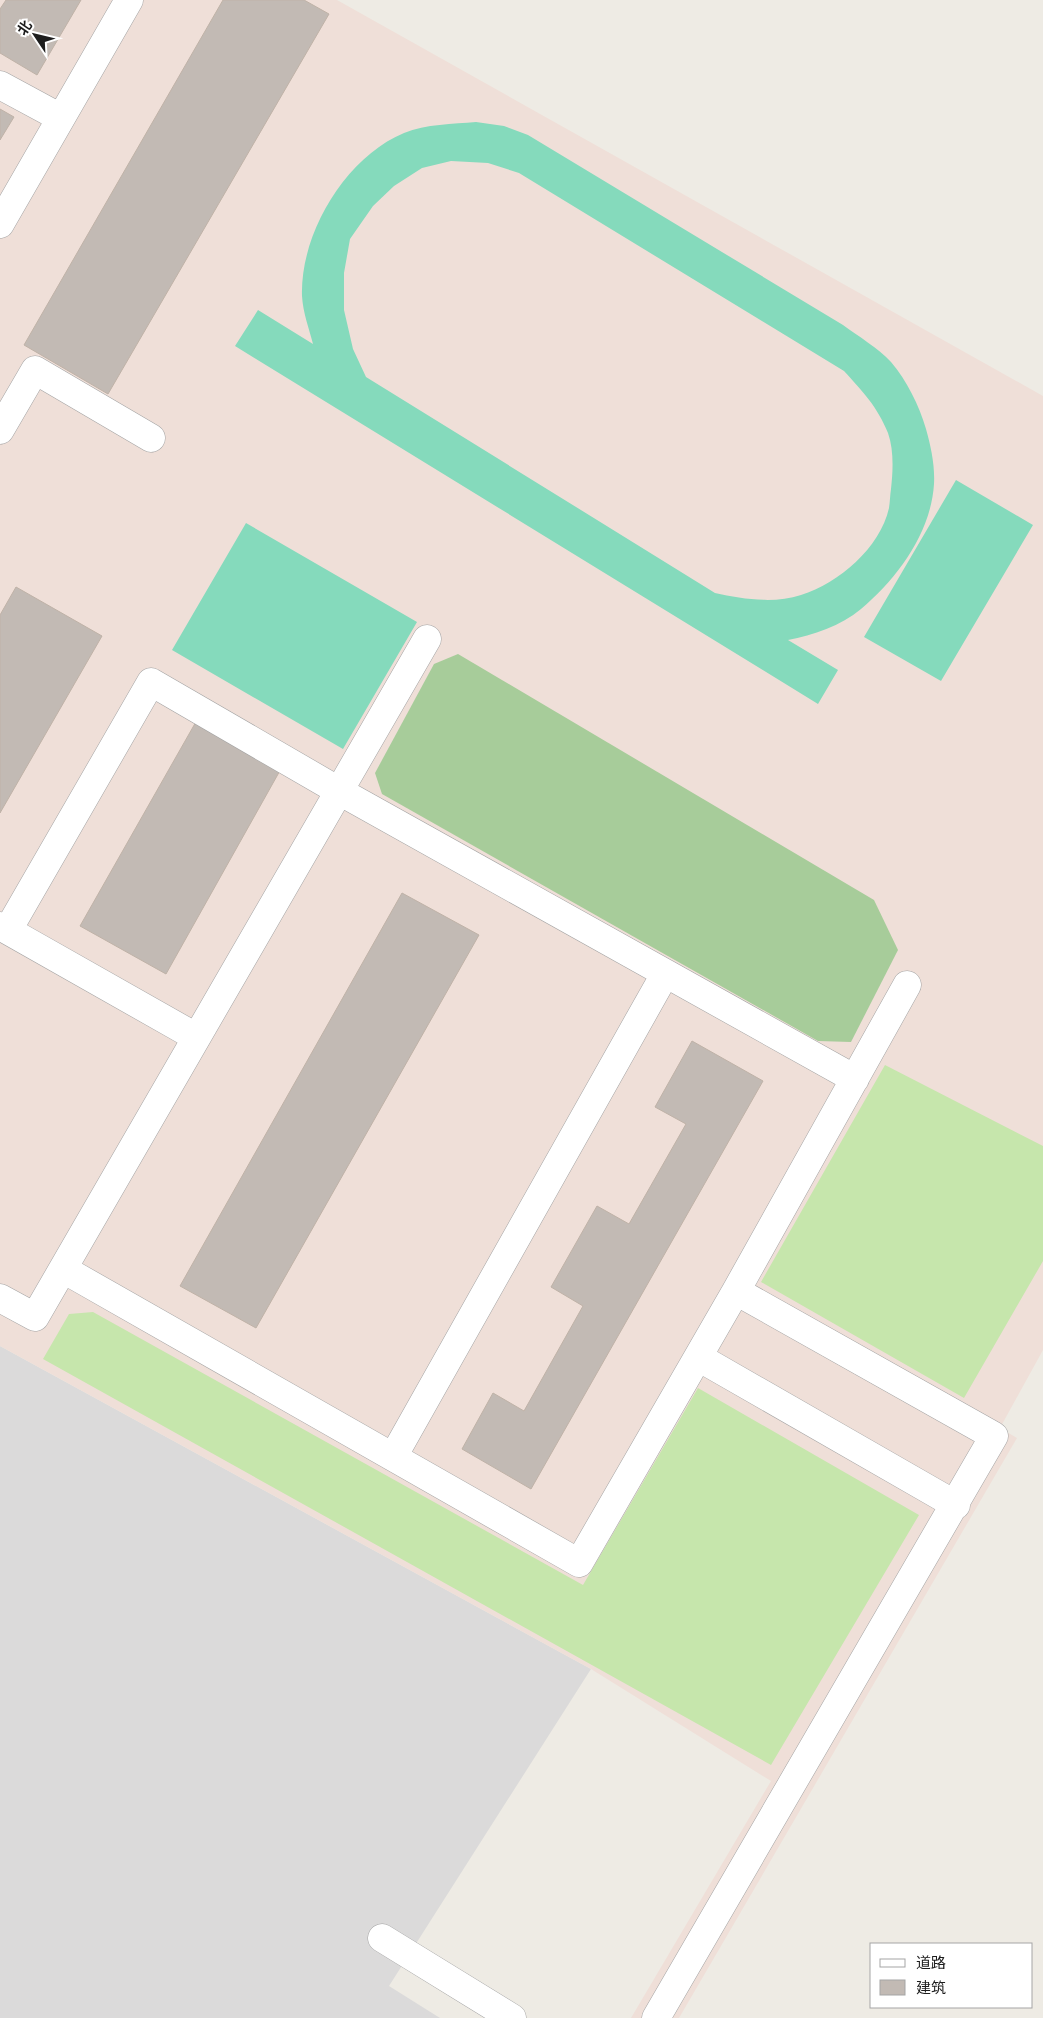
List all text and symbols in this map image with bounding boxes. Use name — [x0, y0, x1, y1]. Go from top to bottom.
north arrow — [10, 10, 60, 60]
text: 北 — [14, 17, 36, 38]
legend — [870, 1943, 1033, 2008]
text: 道路 — [916, 1954, 946, 1972]
text: 建筑 — [916, 1979, 946, 1997]

